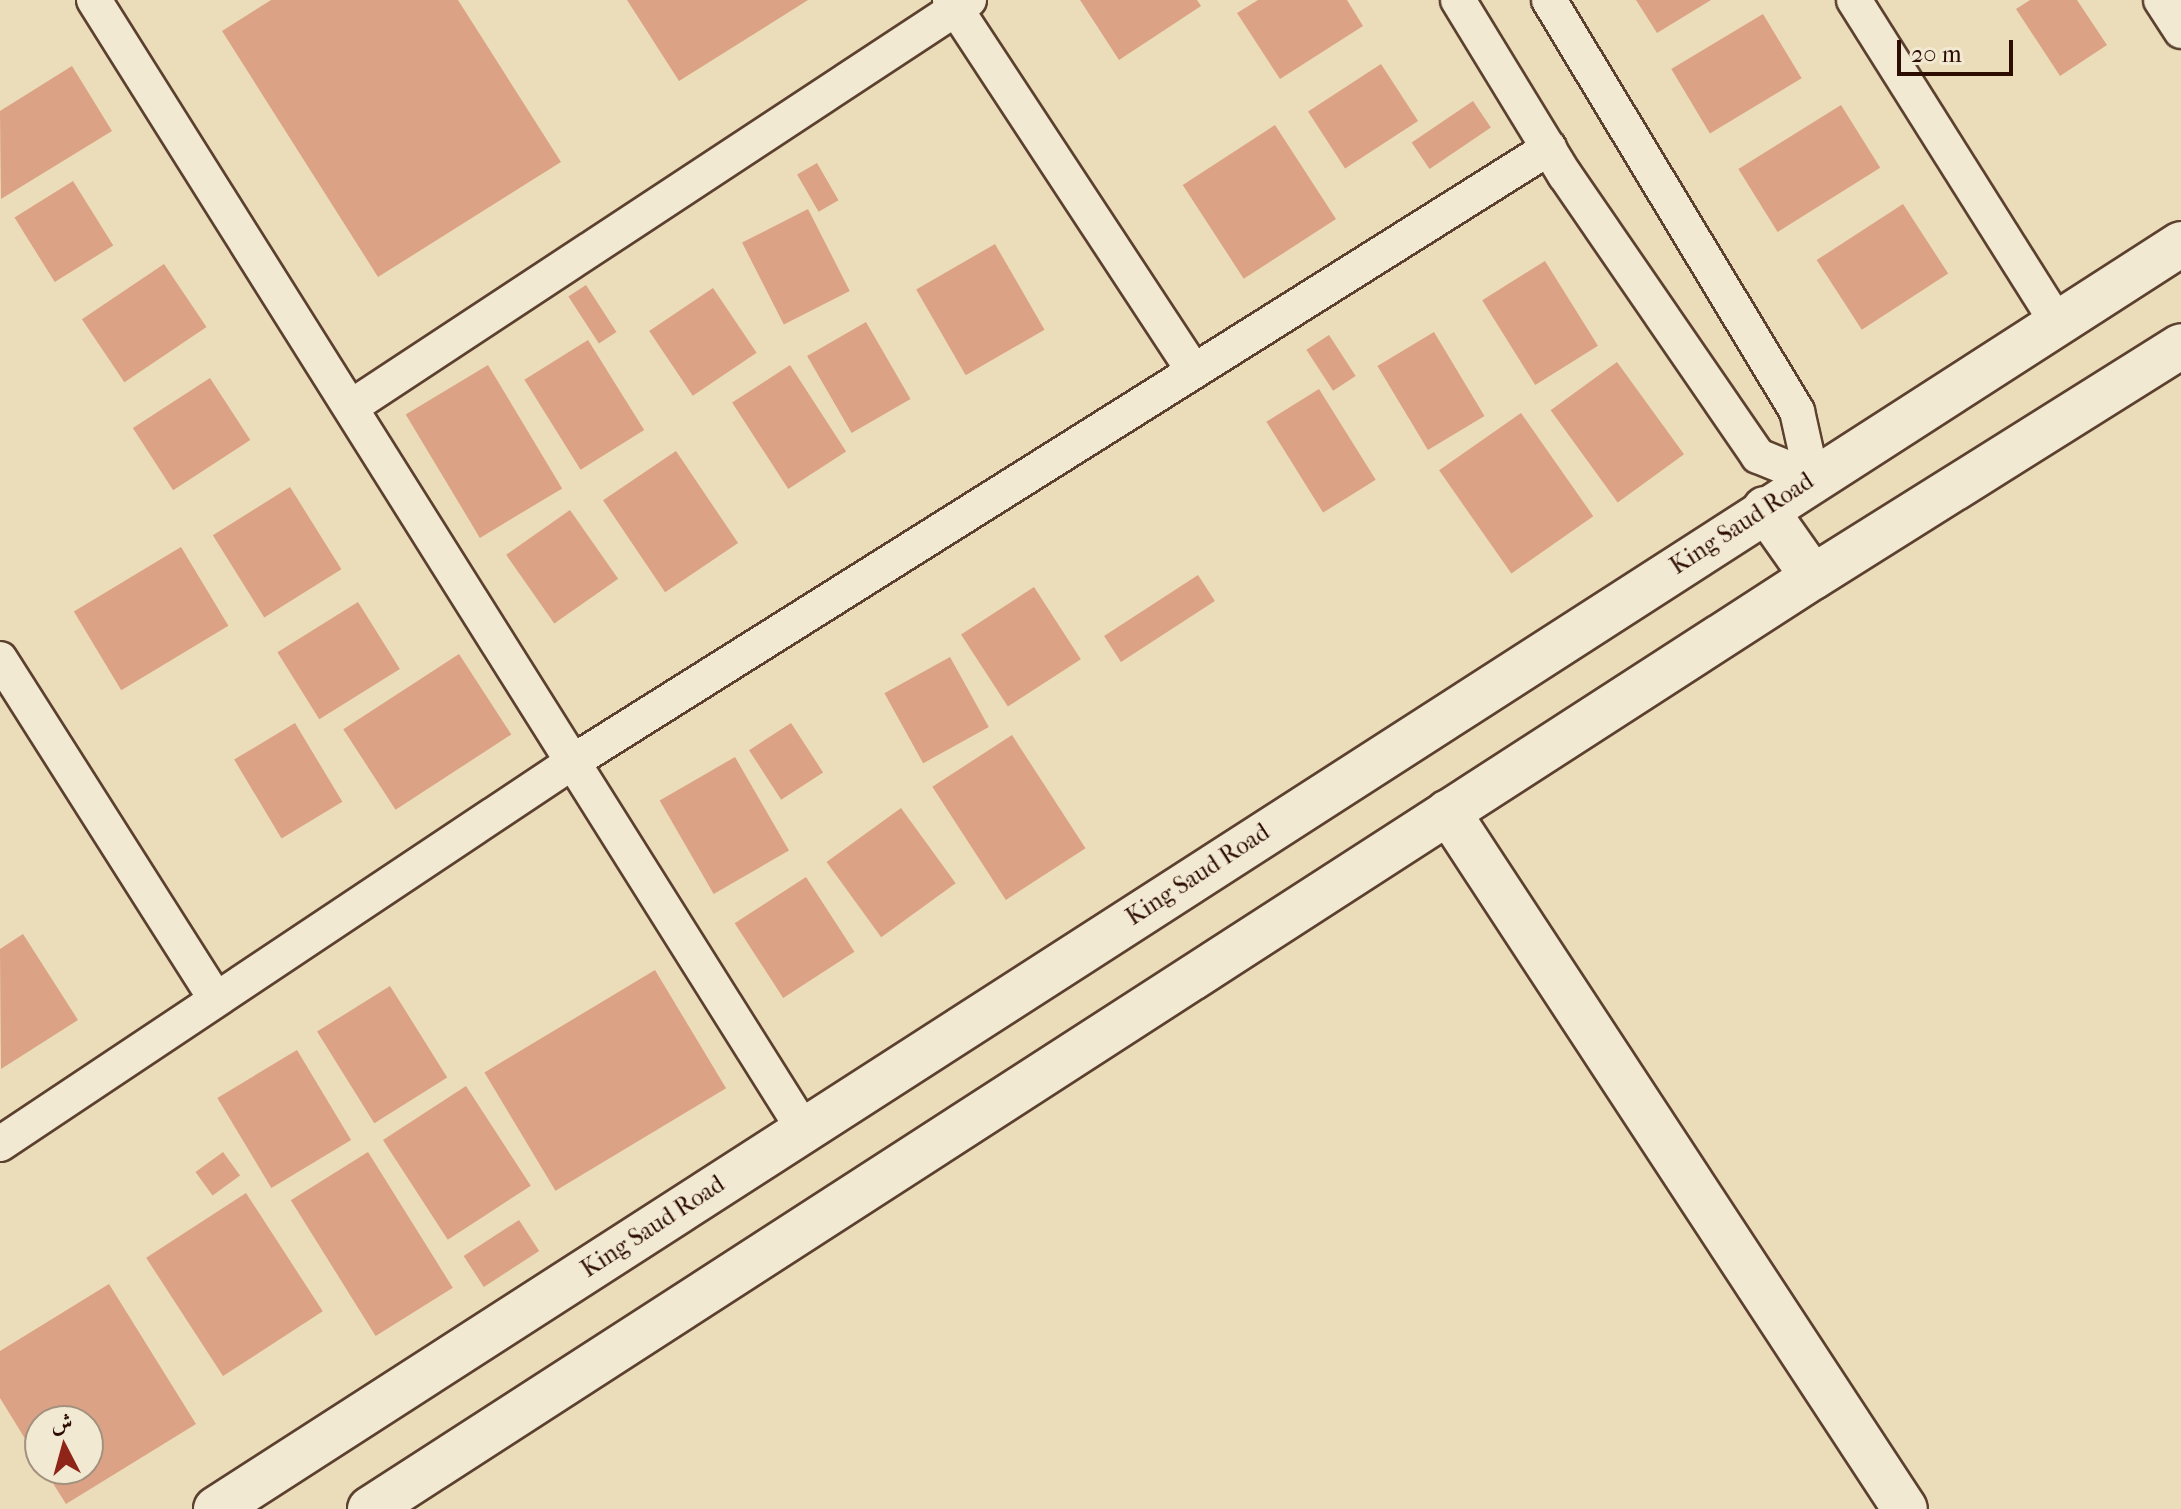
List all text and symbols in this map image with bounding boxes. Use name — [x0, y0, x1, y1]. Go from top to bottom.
scale bar — [1901, 24, 2017, 74]
text: 20 m — [1911, 40, 1962, 68]
street label: King Saud Road — [1665, 467, 1819, 581]
street label: King Saud Road — [1121, 818, 1275, 932]
street label: King Saud Road — [576, 1170, 730, 1284]
north arrow — [24, 1405, 104, 1485]
text: ش — [49, 1409, 74, 1437]

